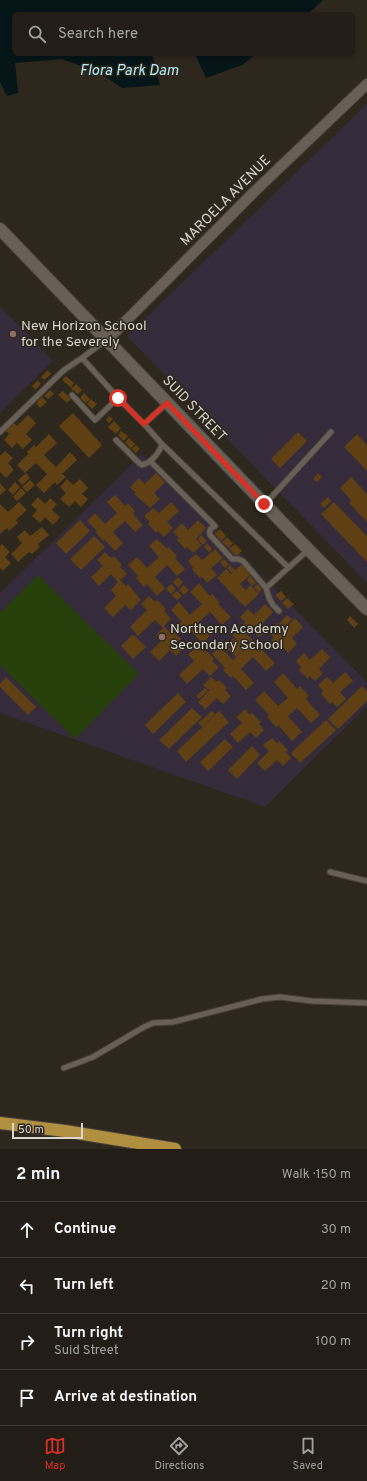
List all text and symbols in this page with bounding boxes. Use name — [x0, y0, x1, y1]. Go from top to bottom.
search box — [12, 12, 355, 56]
icon: search — [26, 23, 48, 45]
text: Search here — [58, 25, 138, 44]
water label: Flora Park Dam — [79, 62, 179, 81]
street label: MAROELA AVENUE — [177, 152, 275, 250]
place label: New Horizon School for the Severely — [21, 318, 147, 351]
marker: New Horizon School for the Severely — [8, 329, 18, 339]
street label: SUID STREET — [158, 372, 230, 446]
route start — [109, 389, 127, 407]
route end — [255, 495, 273, 513]
place label: Northern Academy Secondary School — [170, 621, 289, 654]
marker: Northern Academy Secondary School — [157, 632, 167, 642]
scale bar — [12, 1121, 83, 1140]
text: 50 m — [18, 1123, 44, 1137]
text: 2 min — [16, 1164, 60, 1186]
text: Walk · 150 m — [282, 1167, 351, 1183]
icon: ahead — [16, 1219, 38, 1241]
text: Continue — [54, 1220, 116, 1239]
text: 30 m — [321, 1222, 351, 1238]
icon: left — [16, 1275, 38, 1297]
text: Turn left — [54, 1276, 114, 1295]
text: 20 m — [321, 1278, 351, 1294]
text: Turn right — [54, 1324, 123, 1343]
icon: right — [16, 1331, 38, 1353]
text: 100 m — [315, 1334, 351, 1350]
text: Suid Street — [54, 1343, 119, 1359]
icon: arrive — [16, 1387, 38, 1409]
text: Arrive at destination — [54, 1388, 197, 1407]
tab: Map — [44, 1435, 66, 1473]
tab: Directions — [154, 1435, 204, 1473]
tab: Saved — [293, 1435, 323, 1473]

